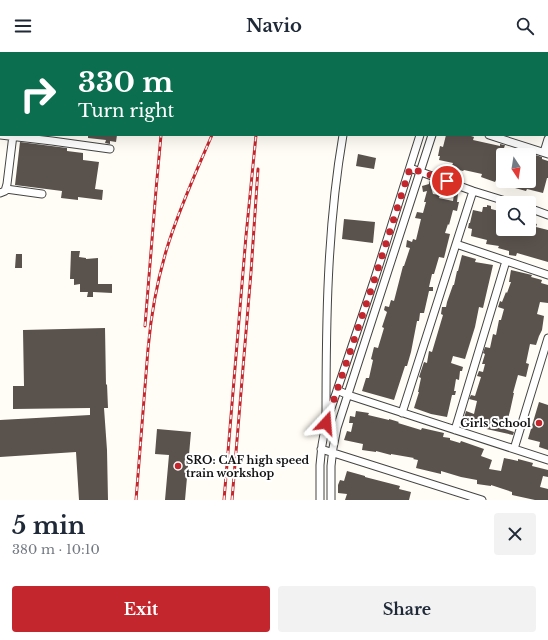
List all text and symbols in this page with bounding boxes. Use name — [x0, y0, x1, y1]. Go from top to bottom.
icon: menu — [12, 15, 34, 37]
text: Navio — [246, 15, 302, 37]
icon: search — [514, 15, 536, 37]
text: 330 m — [78, 65, 173, 100]
icon: right — [12, 68, 64, 120]
text: Turn right — [78, 100, 174, 122]
north arrow — [496, 148, 536, 188]
map controls — [496, 148, 536, 236]
pin — [430, 164, 464, 198]
icon: arrive — [436, 170, 458, 192]
button: search — [496, 196, 536, 236]
position arrow — [305, 402, 347, 444]
place label: Girls School — [460, 416, 531, 430]
marker: Girls School — [534, 418, 544, 428]
place label: SRO: CAF high speed train workshop — [186, 453, 310, 480]
marker: SRO: CAF high speed train workshop — [173, 461, 183, 471]
text: 5 min — [12, 511, 85, 540]
button: close — [494, 513, 536, 555]
text: 380 m · 10:10 — [12, 541, 100, 558]
button: Exit — [12, 586, 270, 632]
button: Share — [278, 586, 536, 632]

